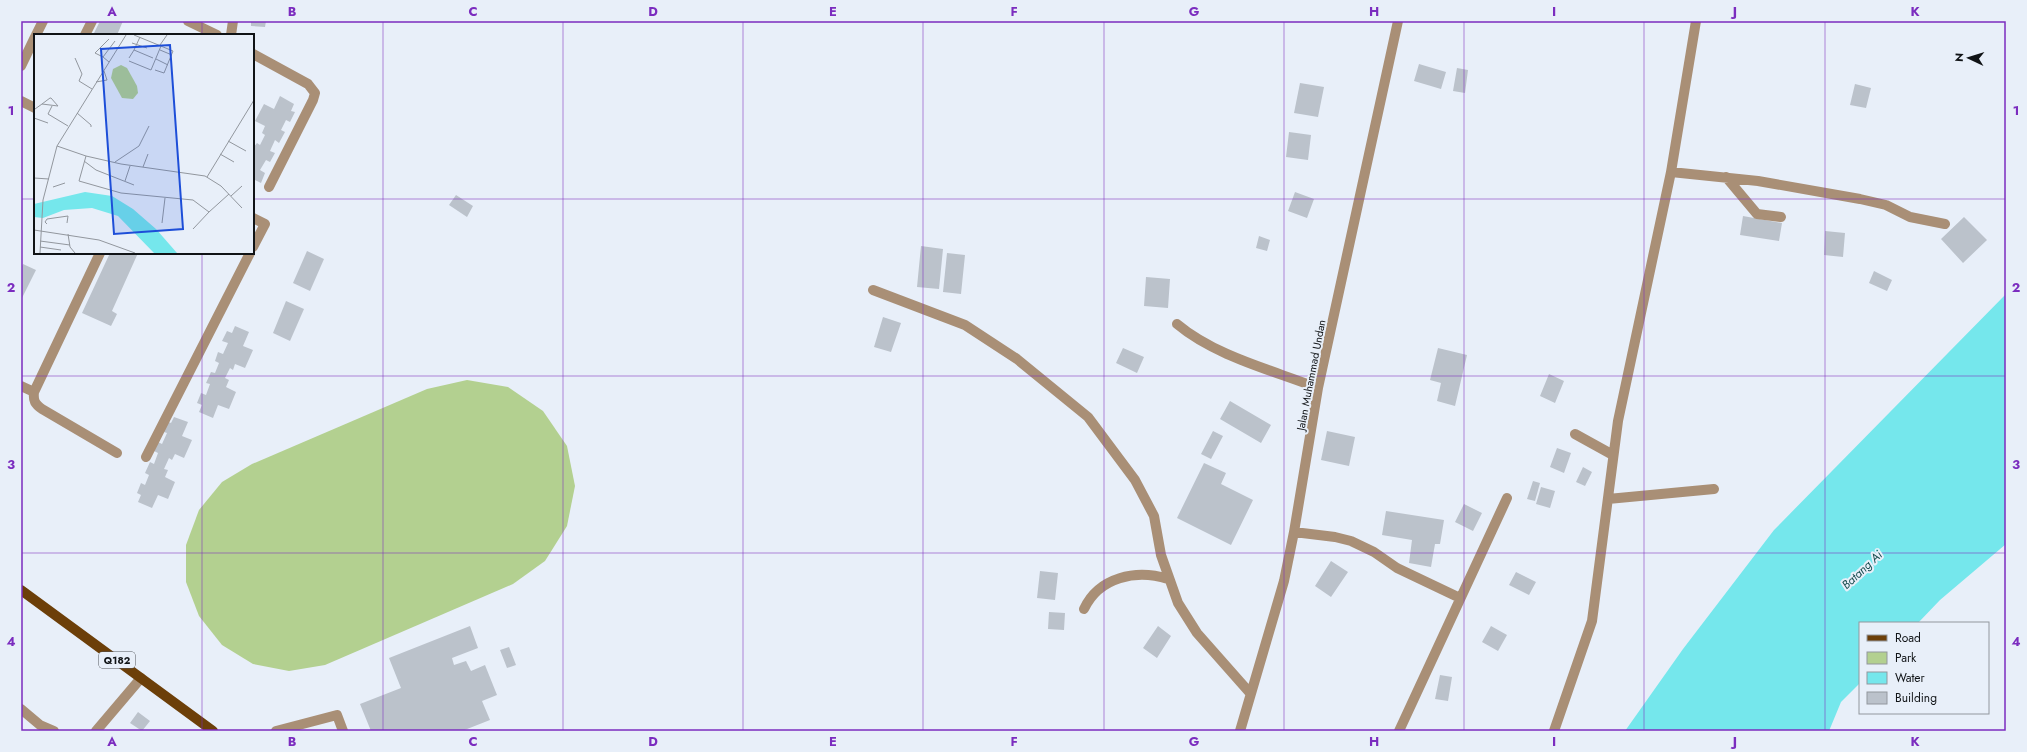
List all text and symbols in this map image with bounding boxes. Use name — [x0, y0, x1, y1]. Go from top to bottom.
text: A — [106, 2, 117, 21]
text: B — [288, 2, 297, 21]
text: C — [468, 2, 478, 21]
text: D — [648, 2, 658, 21]
text: E — [829, 2, 837, 21]
text: F — [1010, 2, 1018, 21]
text: G — [1189, 2, 1200, 21]
text: H — [1369, 2, 1379, 21]
text: I — [1552, 2, 1556, 21]
text: J — [1730, 2, 1737, 21]
text: K — [1910, 2, 1920, 21]
inset map — [34, 34, 254, 254]
north arrow — [1949, 38, 1989, 78]
text: N — [1951, 52, 1967, 62]
text: 1 — [8, 101, 14, 120]
text: 1 — [2013, 101, 2019, 120]
text: 2 — [7, 278, 15, 297]
text: 2 — [2012, 278, 2020, 297]
street label: Jalan Muhammad Undan — [1292, 318, 1330, 434]
text: 3 — [7, 455, 15, 474]
text: 3 — [2012, 455, 2020, 474]
water label: Batang Ai — [1838, 546, 1887, 594]
legend — [1859, 622, 1989, 714]
text: Road — [1895, 629, 1921, 647]
text: 4 — [6, 632, 16, 651]
text: 4 — [2011, 632, 2021, 651]
text: Park — [1895, 649, 1917, 667]
road number: Q182 — [99, 652, 135, 668]
text: Water — [1895, 669, 1926, 687]
text: Building — [1895, 689, 1937, 707]
text: A — [106, 732, 117, 751]
text: B — [288, 732, 297, 751]
text: C — [468, 732, 478, 751]
text: D — [648, 732, 658, 751]
text: E — [829, 732, 837, 751]
text: F — [1010, 732, 1018, 751]
text: G — [1189, 732, 1200, 751]
text: H — [1369, 732, 1379, 751]
text: I — [1552, 732, 1556, 751]
text: J — [1730, 732, 1737, 751]
text: K — [1910, 732, 1920, 751]

